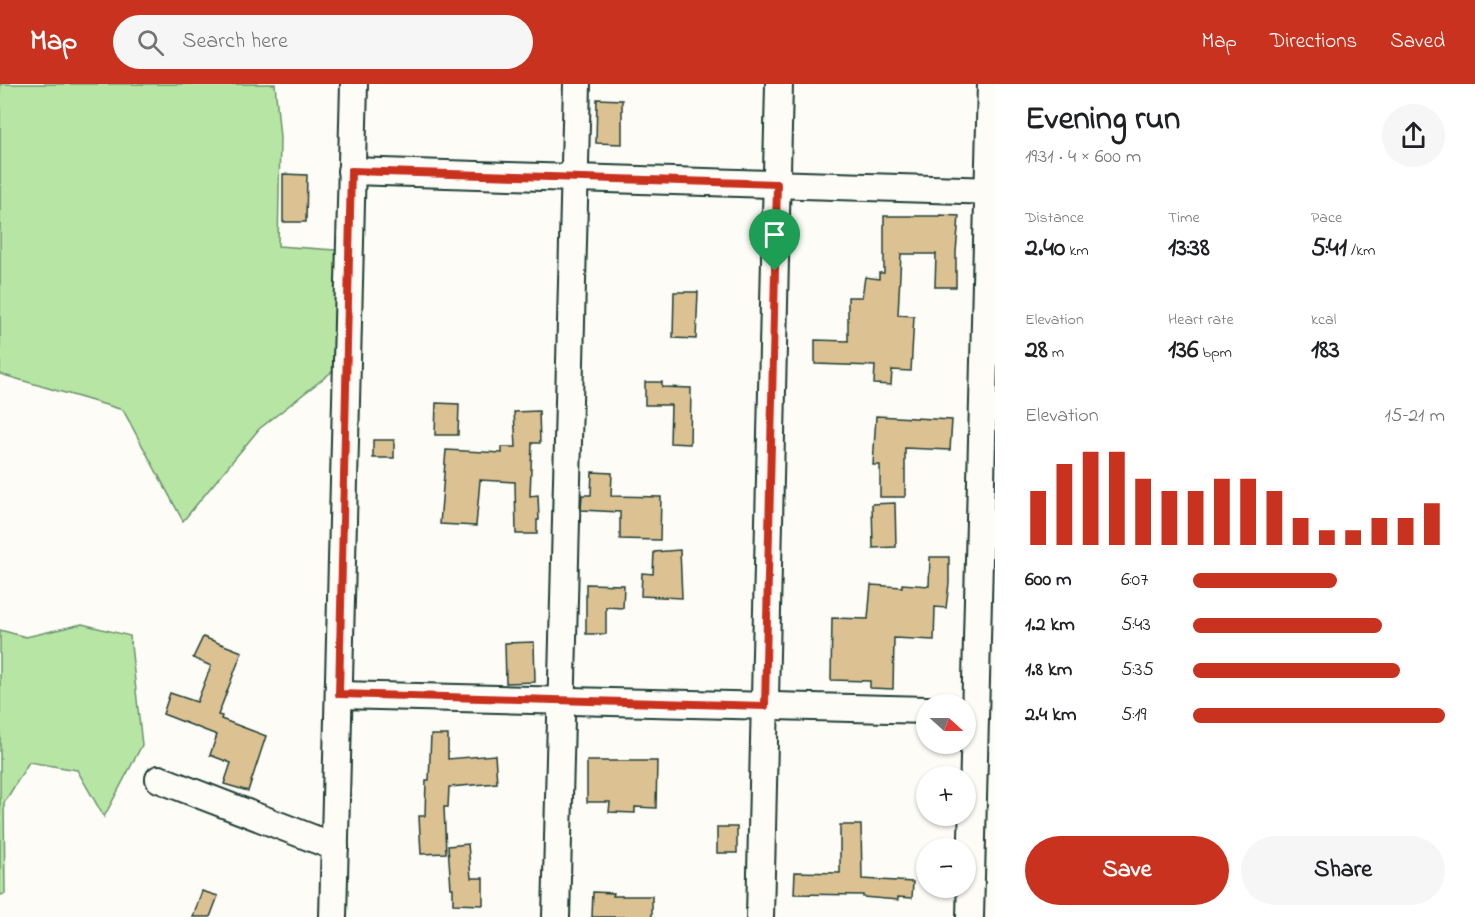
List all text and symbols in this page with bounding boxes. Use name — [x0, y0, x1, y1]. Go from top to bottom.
search box — [113, 15, 533, 69]
text: Map — [30, 22, 77, 63]
icon: search — [134, 26, 167, 59]
text: Search here — [182, 26, 288, 58]
text: Map — [1201, 27, 1237, 57]
text: Directions — [1270, 27, 1357, 57]
text: Saved — [1390, 27, 1445, 57]
text: Evening run — [1025, 96, 1180, 144]
button: share — [1382, 104, 1445, 167]
text: 19:31 · 4 × 600 m — [1025, 143, 1141, 172]
text: Distance — [1025, 206, 1084, 230]
text: Time — [1168, 206, 1200, 230]
text: Pace — [1311, 206, 1342, 230]
pin — [749, 209, 800, 271]
icon: arrive — [758, 218, 791, 251]
text: 2.40 — [1025, 230, 1065, 268]
text: 13:38 — [1168, 230, 1210, 268]
text: 5:41 — [1311, 230, 1347, 268]
text: km — [1065, 239, 1089, 263]
text: /km — [1347, 239, 1375, 263]
text: Elevation — [1025, 308, 1084, 332]
text: Heart rate — [1168, 308, 1234, 332]
text: kcal — [1311, 308, 1336, 332]
text: 28 — [1025, 332, 1048, 370]
text: 136 — [1168, 332, 1198, 370]
text: 183 — [1311, 332, 1340, 370]
text: m — [1048, 341, 1064, 365]
text: bpm — [1198, 341, 1232, 365]
text: Elevation — [1025, 402, 1099, 431]
text: 15–21 m — [1385, 402, 1445, 431]
text: 600 m — [1025, 566, 1072, 595]
text: 6:07 — [1121, 566, 1148, 595]
text: 1.2 km — [1025, 611, 1075, 640]
text: 5:43 — [1121, 611, 1151, 640]
text: 1.8 km — [1025, 656, 1072, 685]
text: 5:35 — [1121, 656, 1154, 685]
north arrow — [916, 694, 976, 754]
map controls — [916, 694, 976, 898]
text: 2.4 km — [1025, 701, 1077, 730]
text: 5:19 — [1121, 701, 1147, 730]
button: + — [916, 766, 976, 826]
button: Save — [1025, 836, 1229, 905]
button: Share — [1241, 836, 1445, 905]
button: − — [916, 838, 976, 898]

